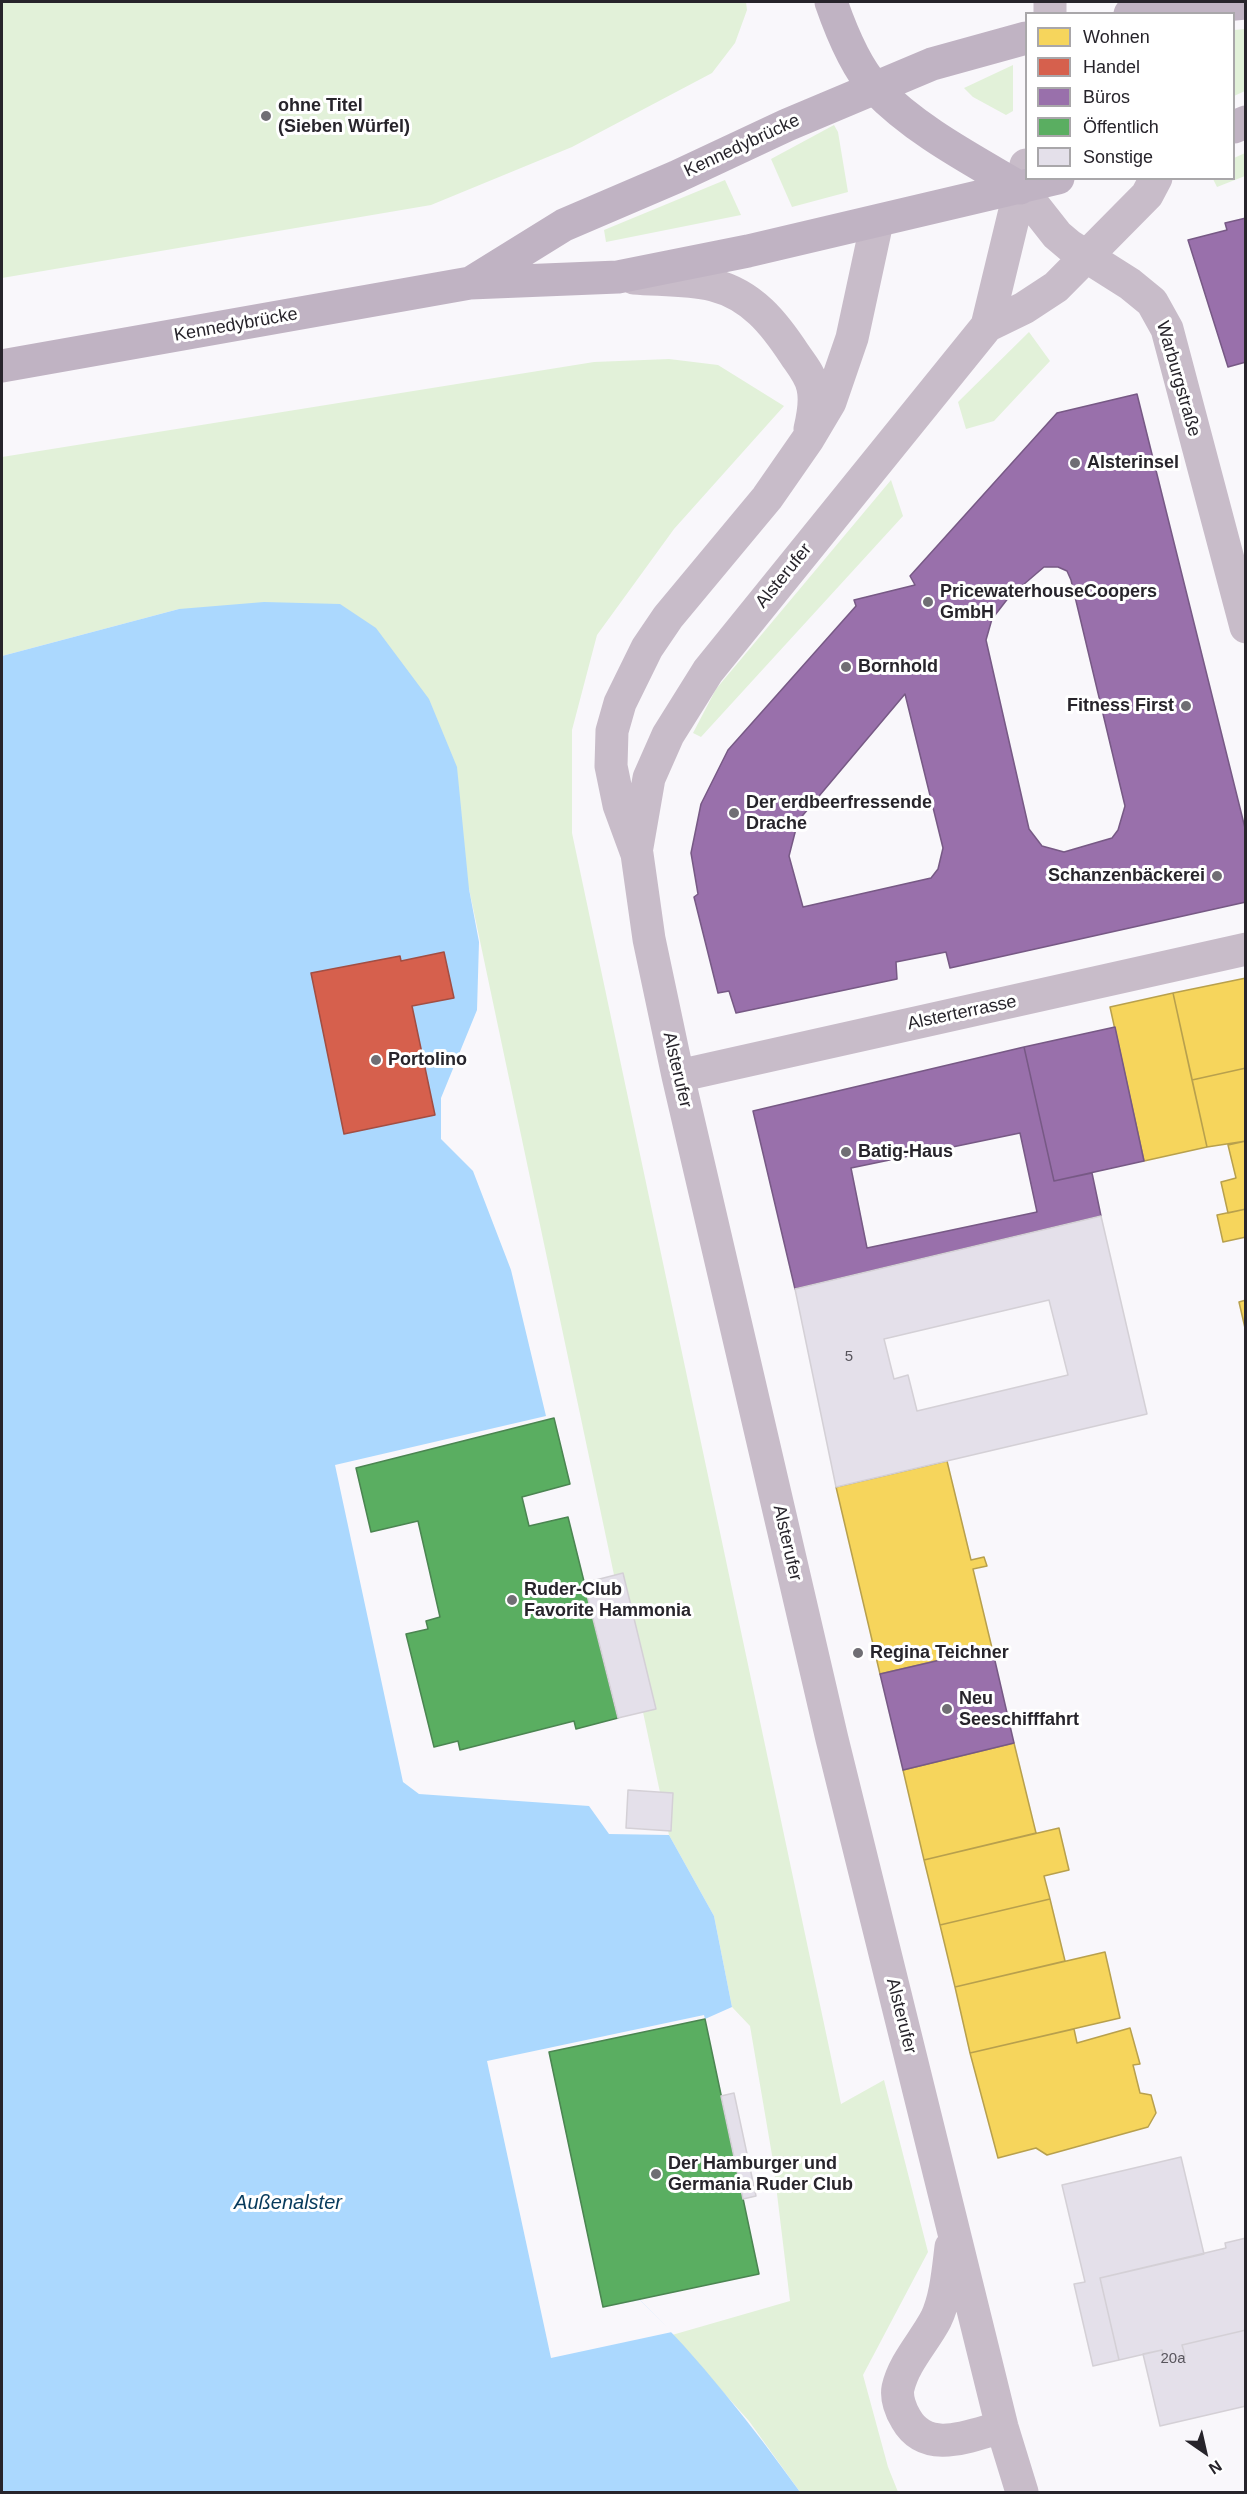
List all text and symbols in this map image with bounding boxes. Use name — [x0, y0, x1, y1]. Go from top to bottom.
legend — [1025, 12, 1235, 180]
text: Wohnen — [1083, 27, 1150, 47]
text: Handel — [1083, 57, 1140, 77]
text: Büros — [1083, 87, 1130, 107]
place label: ohne Titel (Sieben Würfel) — [278, 95, 410, 138]
marker: ohne Titel (Sieben Würfel) — [259, 109, 273, 123]
street label: Kennedybrücke — [681, 110, 803, 182]
text: Öffentlich — [1083, 117, 1159, 137]
text: Sonstige — [1083, 147, 1153, 167]
street label: Kennedybrücke — [173, 304, 299, 346]
street label: Warburgstraße — [1151, 319, 1205, 439]
place label: Alsterinsel — [1087, 452, 1179, 474]
marker: Alsterinsel — [1068, 456, 1082, 470]
street label: Alsterufer — [751, 539, 817, 613]
place label: PricewaterhouseCoopers GmbH — [940, 581, 1157, 624]
marker: PricewaterhouseCoopers GmbH — [921, 595, 935, 609]
place label: Bornhold — [858, 656, 938, 678]
marker: Bornhold — [839, 660, 853, 674]
place label: Fitness First — [1067, 695, 1174, 717]
marker: Fitness First — [1179, 699, 1193, 713]
place label: Der erdbeerfressende Drache — [746, 792, 932, 834]
marker: Der erdbeerfressende Drache — [727, 806, 741, 820]
place label: Schanzenbäckerei — [1048, 865, 1205, 887]
marker: Schanzenbäckerei — [1210, 869, 1224, 883]
street label: Alsterterrasse — [905, 991, 1019, 1035]
street label: Alsterufer — [658, 1030, 696, 1110]
place label: Portolino — [388, 1049, 467, 1071]
marker: Portolino — [369, 1053, 383, 1067]
place label: Batig-Haus — [858, 1141, 953, 1163]
marker: Batig-Haus — [839, 1145, 853, 1159]
house number: 5 — [845, 1348, 853, 1366]
street label: Alsterufer — [768, 1503, 806, 1583]
place label: Ruder-Club Favorite Hammonia — [524, 1579, 691, 1622]
marker: Ruder-Club Favorite Hammonia — [505, 1593, 519, 1607]
place label: Regina Teichner — [870, 1642, 1009, 1664]
marker: Regina Teichner — [851, 1646, 865, 1660]
place label: Neu Seeschifffahrt — [959, 1688, 1079, 1730]
marker: Neu Seeschifffahrt — [940, 1702, 954, 1716]
street label: Alsterufer — [881, 1976, 921, 2056]
place label: Der Hamburger und Germania Ruder Club — [668, 2153, 853, 2196]
marker: Der Hamburger und Germania Ruder Club — [649, 2167, 663, 2181]
water label: Außenalster — [234, 2191, 342, 2215]
house number: 20a — [1160, 2350, 1186, 2368]
north arrow — [1175, 2422, 1235, 2482]
text: N — [1206, 2457, 1225, 2478]

